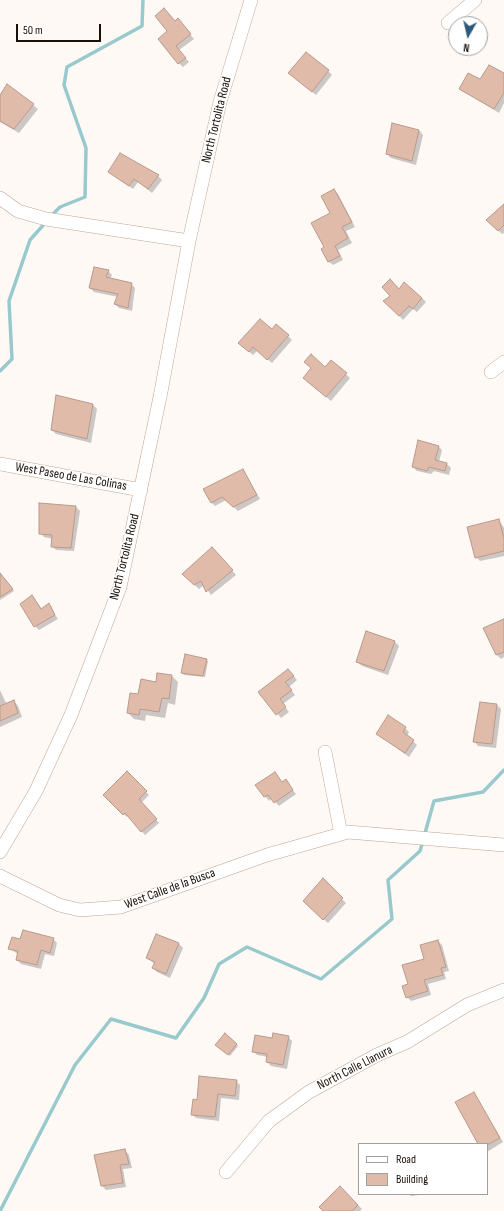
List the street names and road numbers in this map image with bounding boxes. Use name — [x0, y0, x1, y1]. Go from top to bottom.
street label: North Tortolita Road — [199, 75, 235, 165]
street label: West Paseo de Las Colinas — [14, 460, 128, 494]
street label: North Tortolita Road — [107, 512, 143, 602]
street label: West Calle de la Busca — [122, 865, 218, 913]
street label: North Calle Llanura — [315, 1042, 395, 1094]

